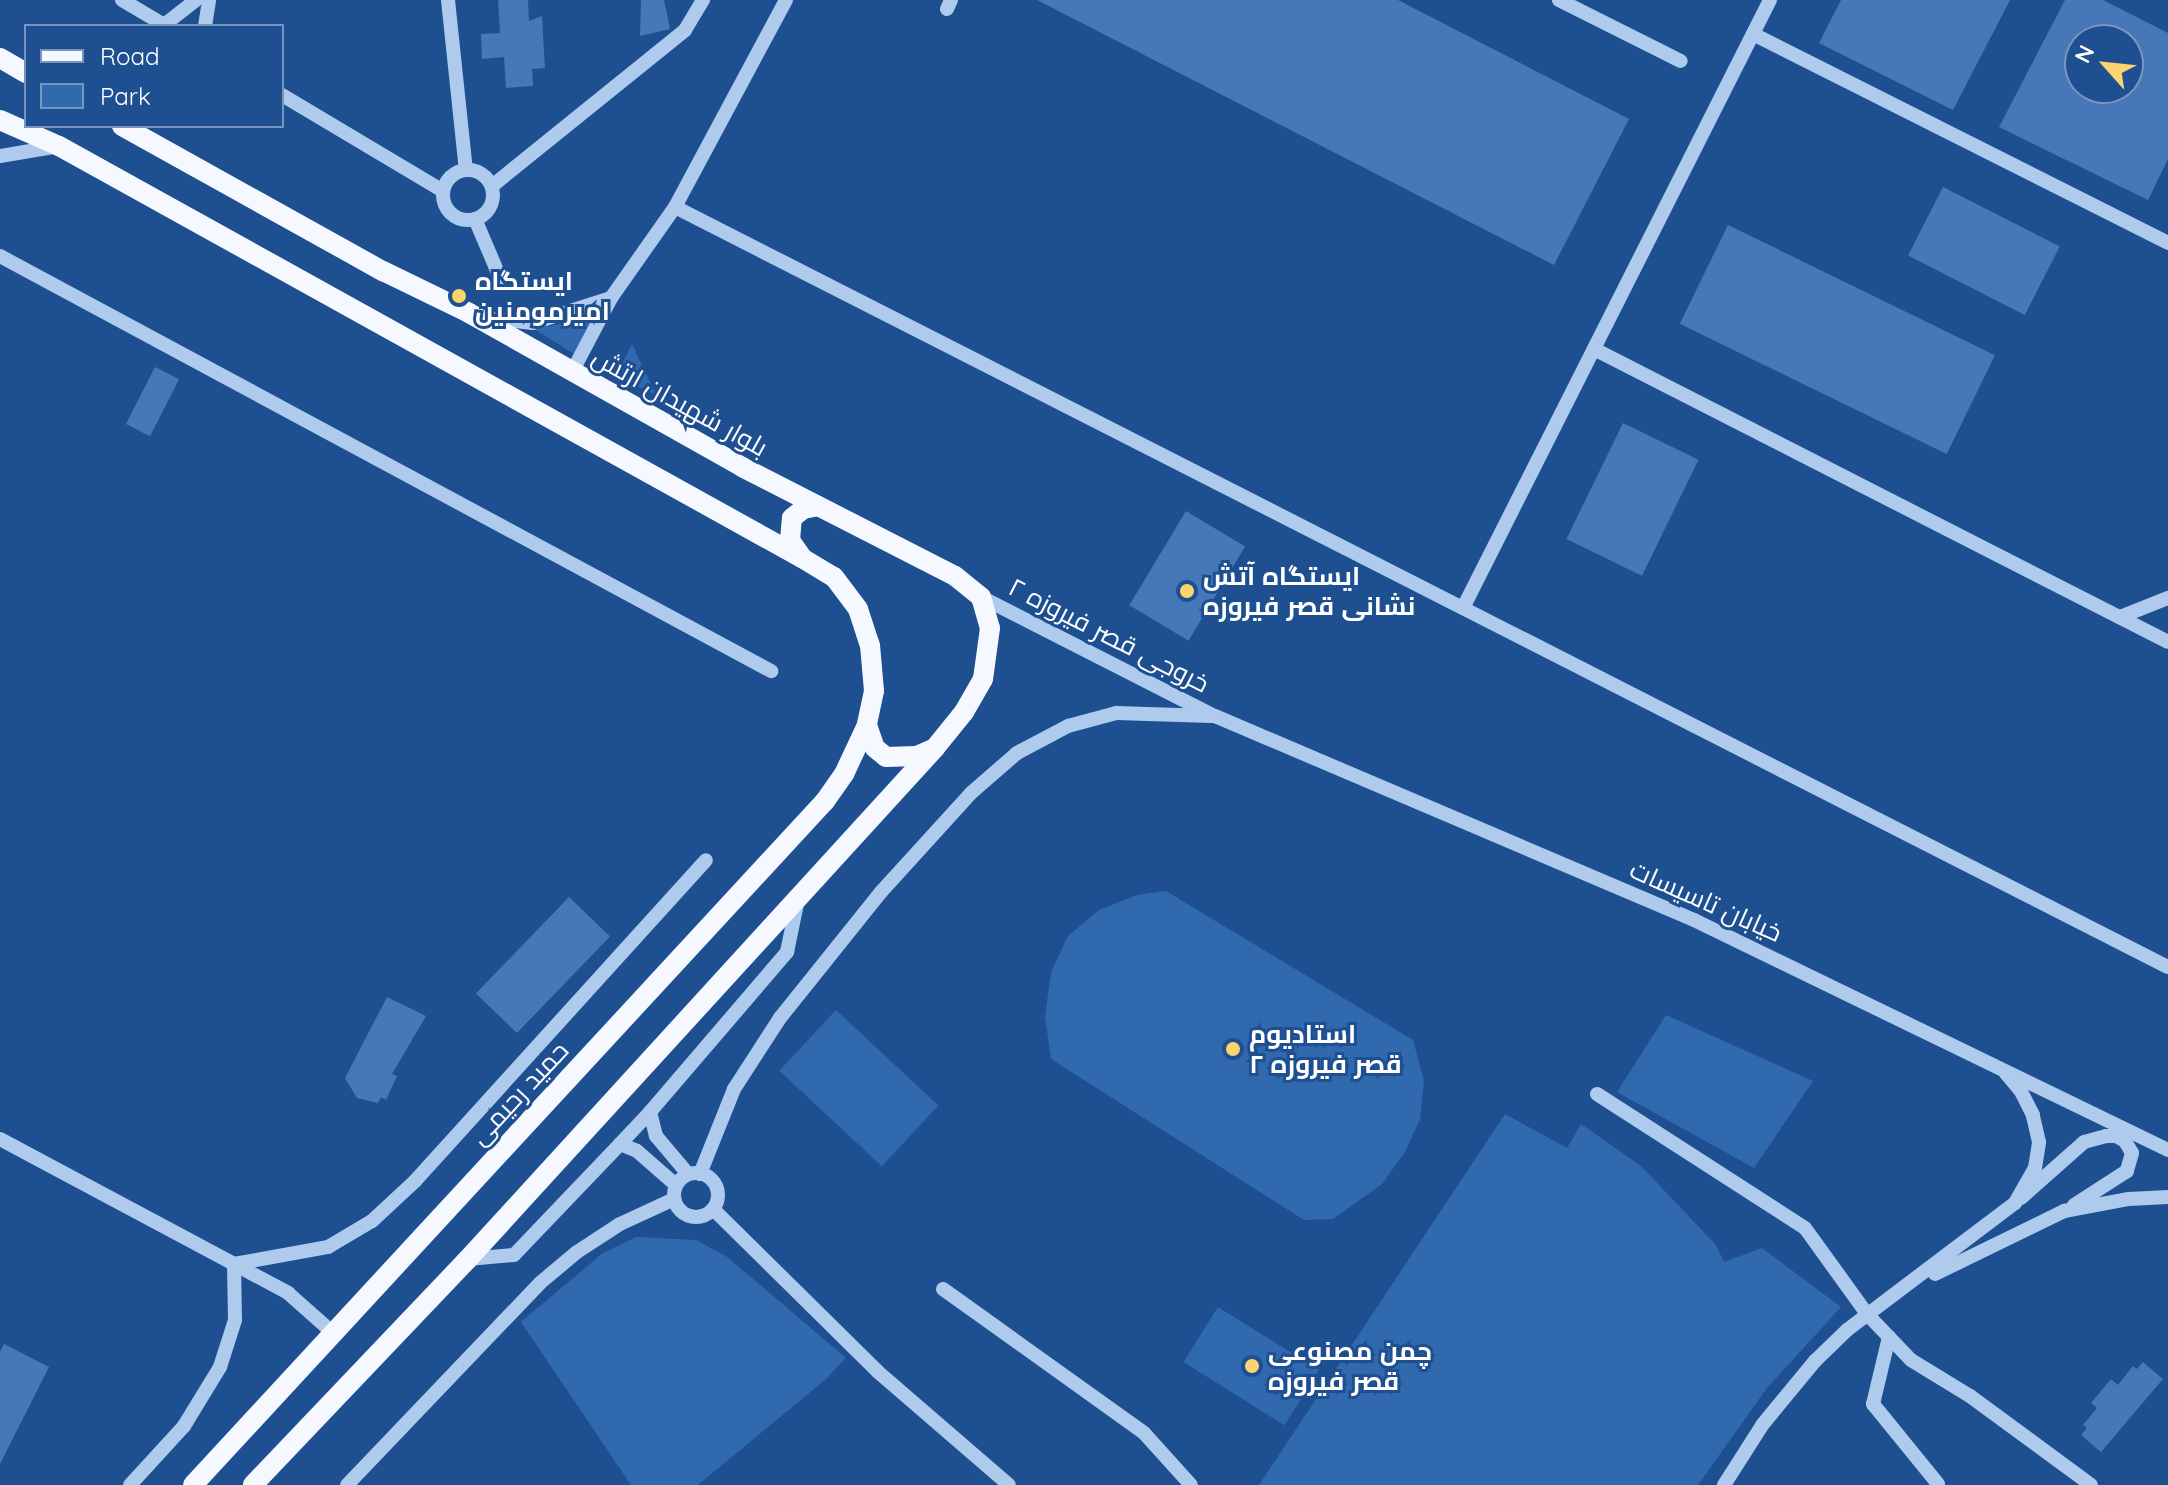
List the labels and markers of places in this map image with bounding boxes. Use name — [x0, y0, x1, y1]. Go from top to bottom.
place label: ایستگاه امیرمومنین — [475, 265, 610, 326]
marker: ایستگاه امیرمومنین — [450, 287, 468, 305]
place label: ایستگاه آتش نشانی قصر فیروزه — [1203, 560, 1415, 622]
marker: ایستگاه آتش نشانی قصر فیروزه — [1178, 582, 1196, 600]
place label: استادیوم قصر فیروزه ۲ — [1249, 1018, 1402, 1080]
marker: استادیوم قصر فیروزه ۲ — [1224, 1040, 1242, 1058]
place label: چمن مصنوعی قصر فیروزه — [1268, 1335, 1432, 1396]
marker: چمن مصنوعی قصر فیروزه — [1243, 1357, 1261, 1375]

